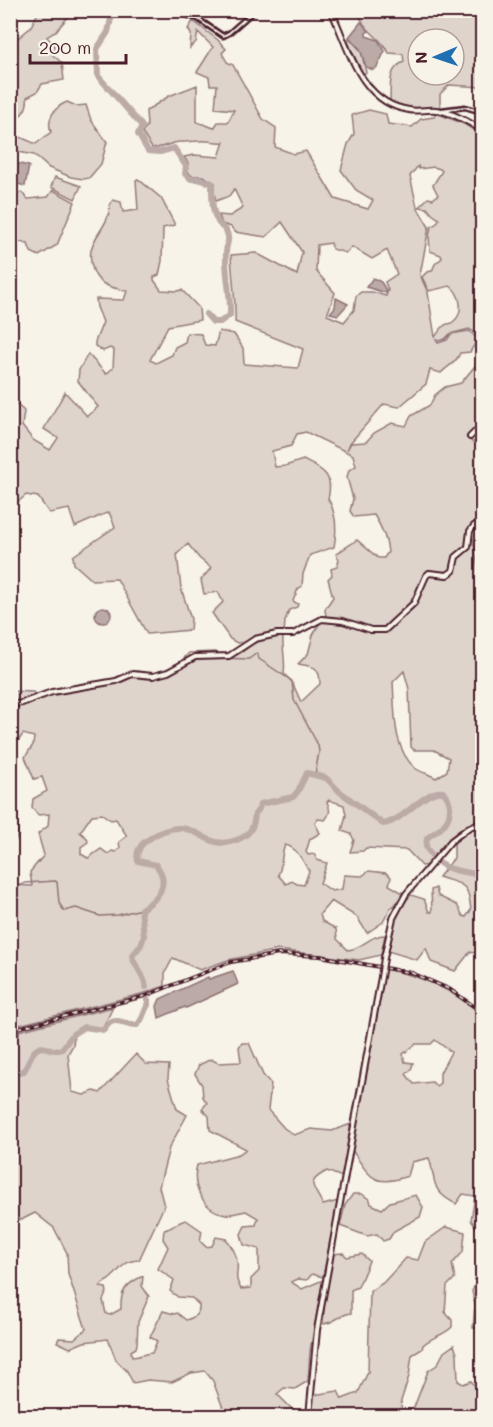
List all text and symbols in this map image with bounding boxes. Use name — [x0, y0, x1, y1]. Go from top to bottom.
scale bar — [30, 27, 126, 65]
north arrow — [406, 27, 466, 87]
text: 200 m — [39, 35, 91, 59]
text: N — [410, 51, 431, 64]

